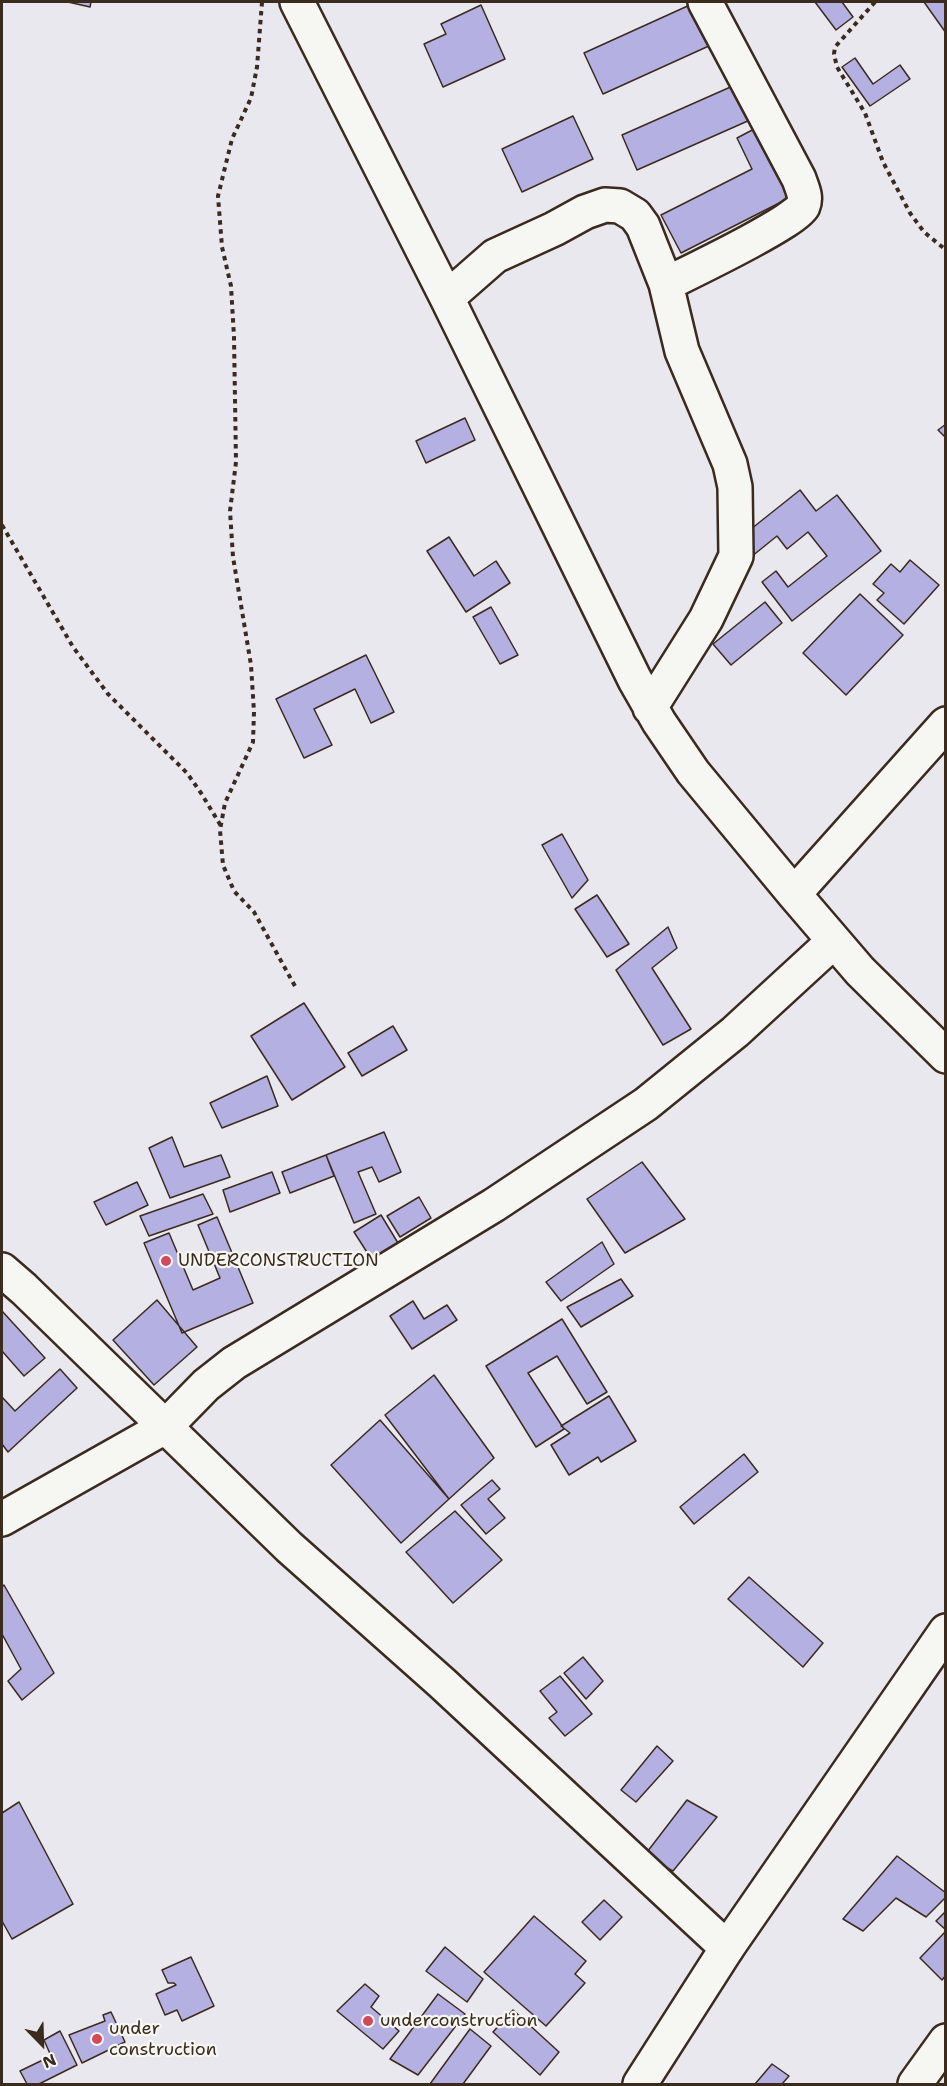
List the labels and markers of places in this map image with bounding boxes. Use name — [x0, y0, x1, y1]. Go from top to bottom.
place label: UNDERCONSTRUCTION — [178, 1250, 379, 1272]
marker: UNDERCONSTRUCTION — [159, 1254, 173, 1268]
place label: underconstruction — [380, 2010, 538, 2032]
marker: underconstruction — [361, 2014, 375, 2028]
place label: under construction — [109, 2018, 217, 2060]
marker: under construction — [90, 2032, 104, 2046]

